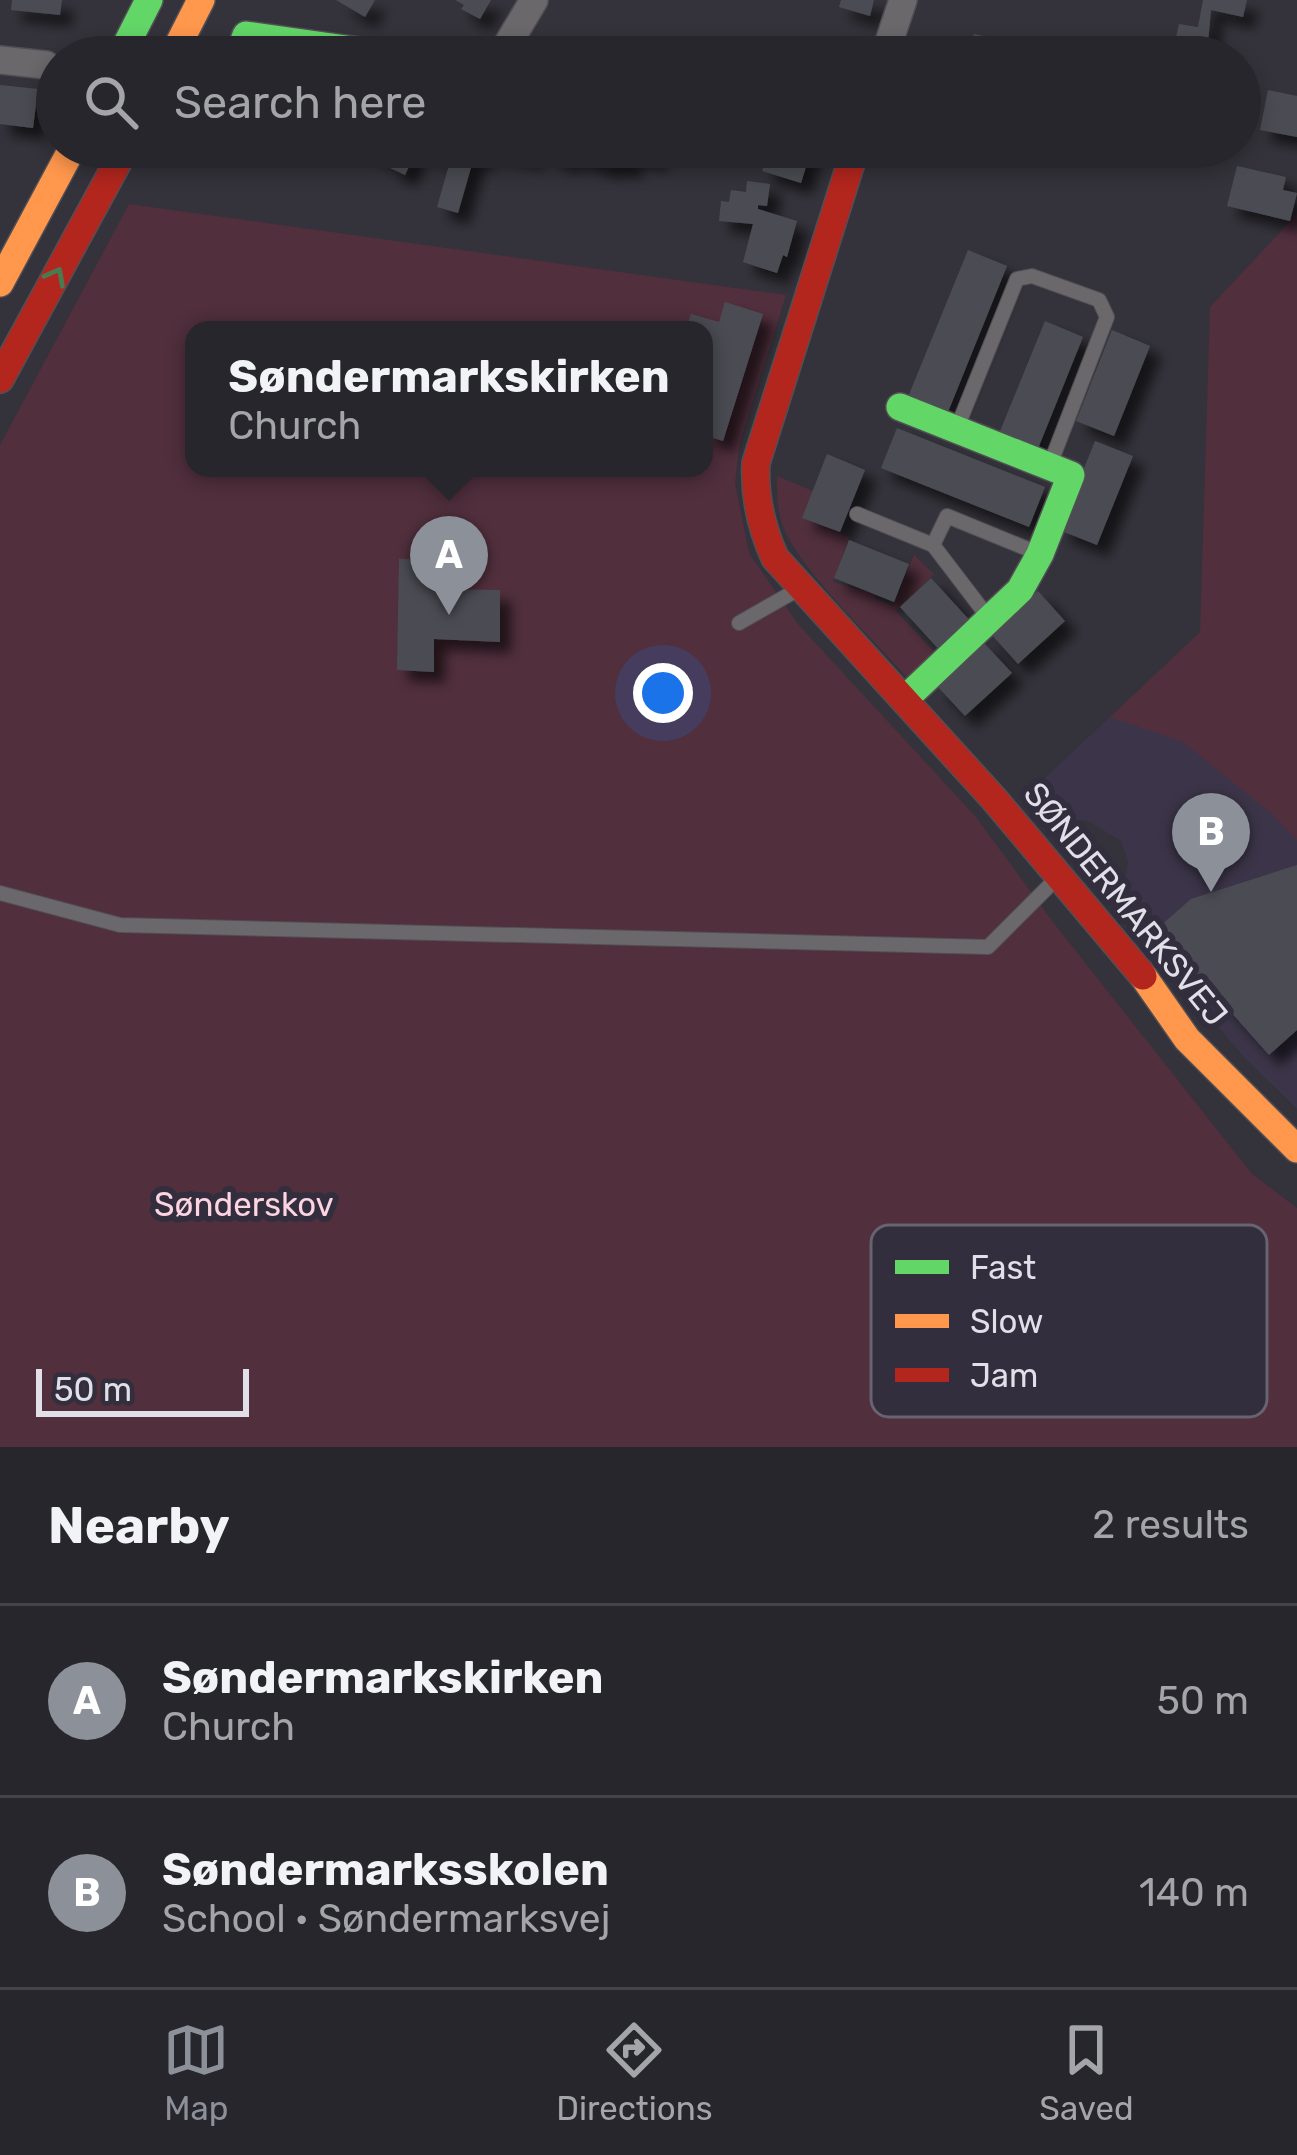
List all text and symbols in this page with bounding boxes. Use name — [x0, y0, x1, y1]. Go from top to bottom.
search box — [36, 36, 1261, 168]
icon: search — [78, 69, 144, 135]
text: Search here — [174, 76, 426, 129]
one-way arrow — [42, 268, 65, 289]
popup — [185, 321, 713, 477]
text: Søndermarkskirken — [228, 350, 670, 403]
text: Church — [228, 403, 361, 449]
pin: A — [410, 516, 488, 615]
your location — [633, 663, 693, 723]
street label: SØNDERMARKSVEJ — [1016, 774, 1236, 1034]
pin: B — [1172, 793, 1250, 892]
park label: Sønderskov — [154, 1185, 334, 1224]
legend — [871, 1225, 1267, 1417]
text: Fast — [970, 1248, 1036, 1287]
text: Slow — [970, 1302, 1044, 1341]
text: Jam — [970, 1356, 1038, 1395]
scale bar — [36, 1363, 249, 1416]
text: 50 m — [54, 1370, 132, 1409]
text: Nearby — [48, 1495, 230, 1556]
text: 2 results — [1092, 1502, 1249, 1548]
text: Søndermarkskirken — [162, 1651, 603, 1704]
text: A — [73, 1678, 101, 1724]
text: 50 m — [1157, 1678, 1249, 1724]
text: Church — [162, 1704, 295, 1750]
text: Søndermarksskolen — [162, 1843, 609, 1896]
text: B — [73, 1870, 101, 1916]
text: 140 m — [1139, 1870, 1249, 1916]
text: School · Søndermarksvej — [162, 1896, 611, 1942]
tab: Map — [163, 2017, 229, 2128]
tab: Directions — [556, 2017, 713, 2128]
tab: Saved — [1039, 2017, 1134, 2128]

